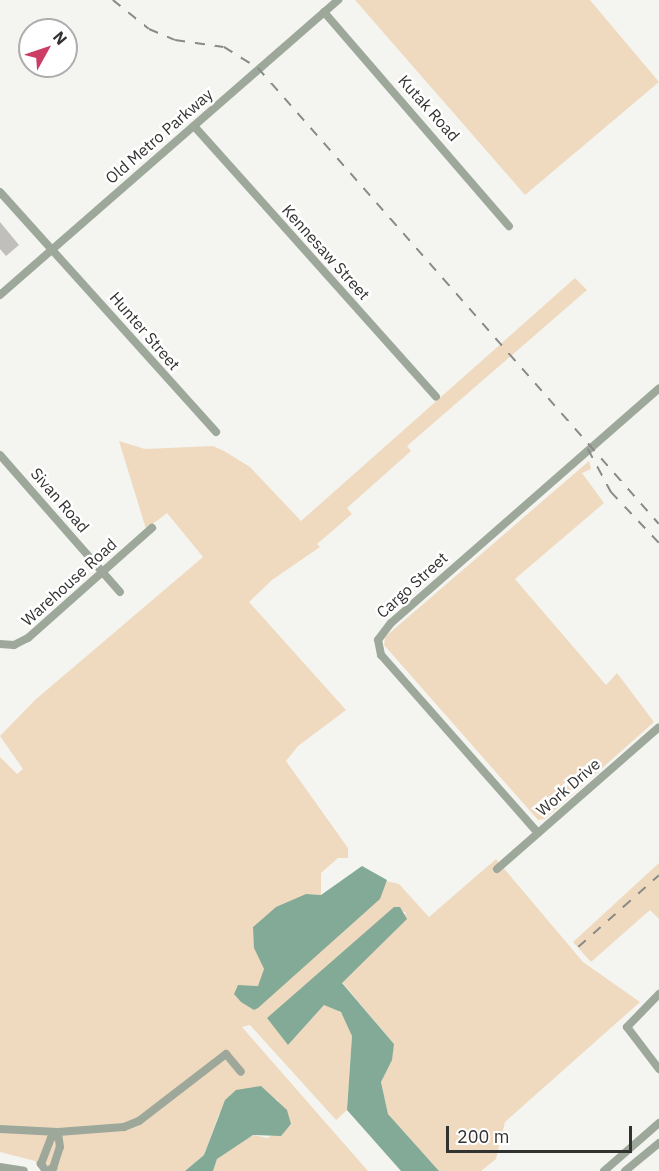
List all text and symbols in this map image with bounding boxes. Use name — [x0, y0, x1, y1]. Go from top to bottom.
north arrow — [18, 18, 78, 78]
text: N — [49, 27, 72, 49]
street label: Kutak Road — [394, 71, 464, 145]
street label: Old Metro Parkway — [102, 84, 216, 188]
street label: Kennesaw Street — [278, 200, 374, 304]
street label: Hunter Street — [106, 288, 184, 374]
street label: Sivan Road — [27, 464, 93, 536]
street label: Warehouse Road — [17, 534, 121, 630]
street label: Cargo Street — [373, 548, 451, 622]
street label: Work Drive — [532, 754, 604, 820]
scale bar — [449, 1114, 635, 1152]
text: 200 m — [457, 1125, 509, 1148]

